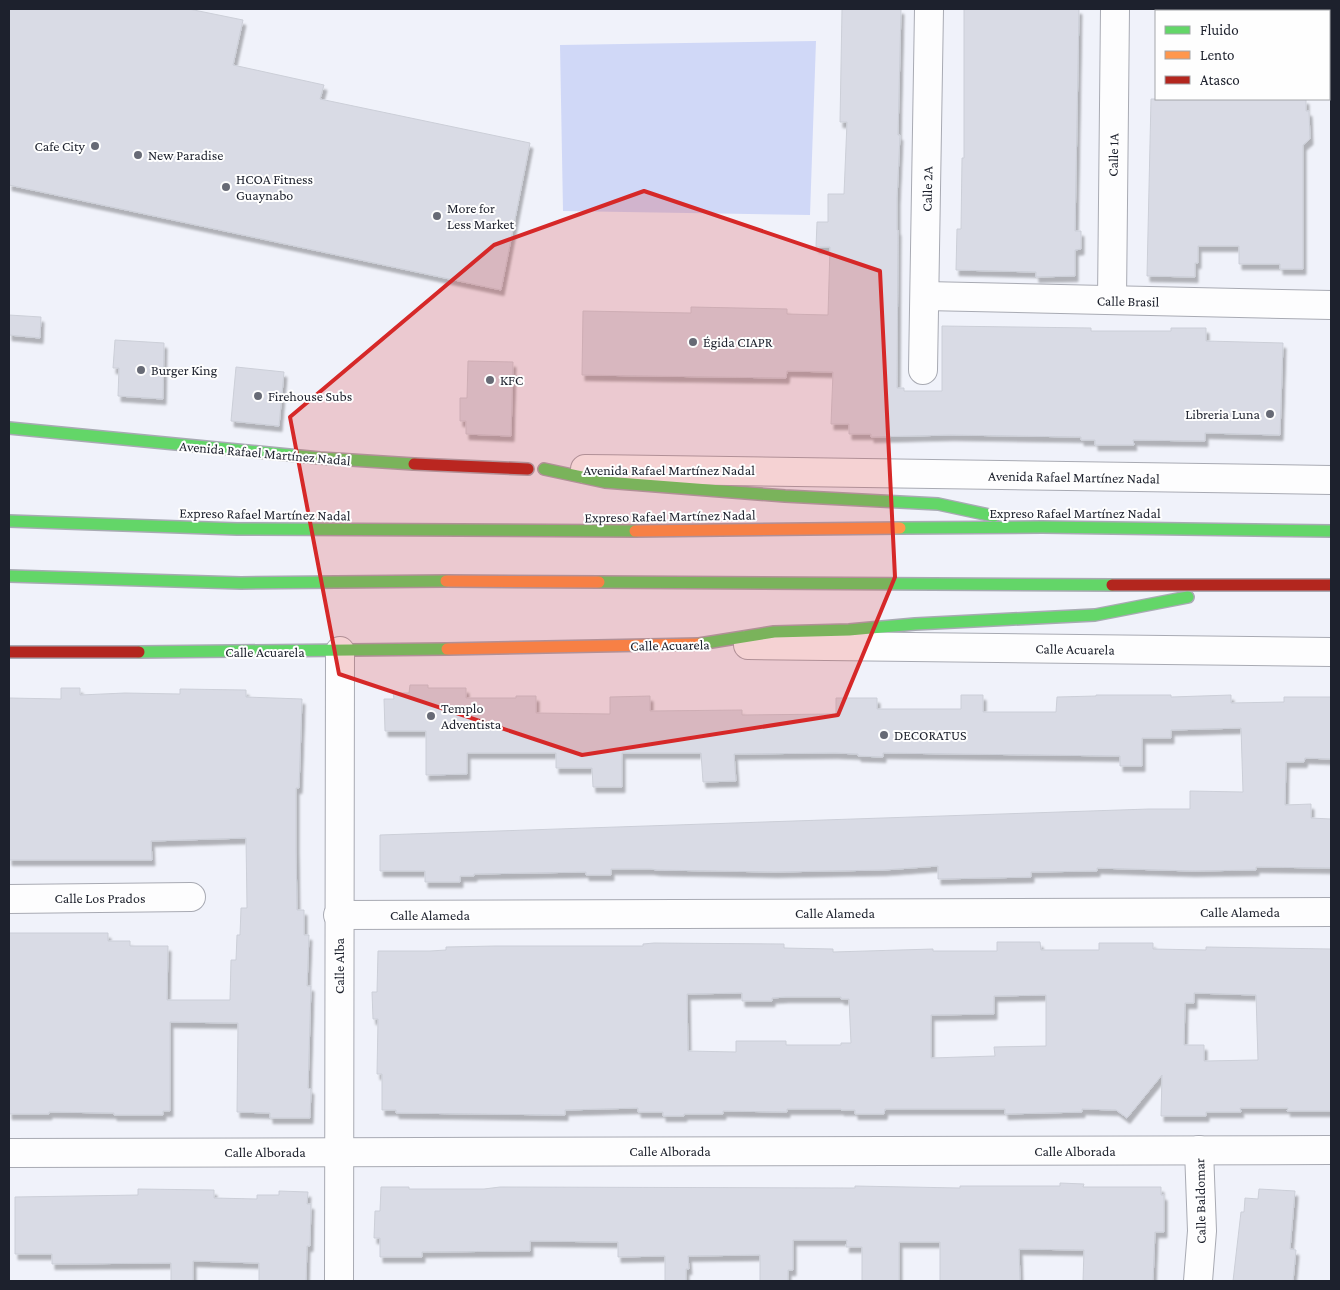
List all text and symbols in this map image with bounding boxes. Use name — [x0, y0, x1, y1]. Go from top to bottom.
legend — [1155, 10, 1330, 100]
text: Fluido — [1200, 22, 1239, 38]
text: Lento — [1200, 47, 1234, 63]
text: Atasco — [1200, 72, 1240, 88]
street label: Calle 1A — [1105, 133, 1121, 177]
place label: Cafe City — [35, 138, 86, 154]
marker: Cafe City — [89, 140, 101, 152]
place label: New Paradise — [148, 147, 223, 163]
marker: New Paradise — [132, 149, 144, 161]
street label: Calle 2A — [919, 166, 935, 212]
place label: HCOA Fitness Guaynabo — [236, 171, 313, 203]
marker: HCOA Fitness Guaynabo — [220, 181, 232, 193]
place label: More for Less Market — [447, 200, 514, 232]
marker: More for Less Market — [431, 210, 443, 222]
street label: Calle Brasil — [1097, 292, 1160, 310]
place label: Égida CIAPR — [703, 334, 773, 350]
marker: Égida CIAPR — [687, 336, 699, 348]
place label: Burger King — [151, 362, 217, 378]
marker: Burger King — [135, 364, 147, 376]
place label: KFC — [500, 372, 523, 388]
marker: KFC — [484, 374, 496, 386]
place label: Firehouse Subs — [268, 388, 352, 404]
marker: Firehouse Subs — [252, 390, 264, 402]
place label: Libreria Luna — [1185, 406, 1261, 422]
marker: Libreria Luna — [1264, 408, 1276, 420]
street label: Avenida Rafael Martínez Nadal — [179, 438, 352, 468]
street label: Avenida Rafael Martínez Nadal — [583, 462, 755, 478]
street label: Avenida Rafael Martínez Nadal — [988, 468, 1160, 487]
street label: Expreso Rafael Martínez Nadal — [179, 505, 351, 523]
street label: Expreso Rafael Martínez Nadal — [989, 505, 1161, 521]
street label: Expreso Rafael Martínez Nadal — [584, 507, 756, 525]
street label: Calle Acuarela — [630, 636, 710, 654]
street label: Calle Acuarela — [1035, 640, 1115, 658]
street label: Calle Acuarela — [225, 644, 305, 660]
place label: Templo Adventista — [441, 700, 502, 732]
marker: Templo Adventista — [425, 710, 437, 722]
place label: DECORATUS — [894, 727, 967, 743]
marker: DECORATUS — [878, 729, 890, 741]
street label: Calle Los Prados — [55, 890, 145, 906]
street label: Calle Alameda — [1200, 904, 1281, 920]
street label: Calle Alameda — [795, 905, 876, 921]
street label: Calle Alameda — [390, 907, 471, 923]
street label: Calle Alba — [331, 937, 347, 994]
street label: Calle Alborada — [629, 1143, 711, 1159]
street label: Calle Alborada — [1034, 1143, 1116, 1159]
street label: Calle Alborada — [224, 1144, 306, 1160]
street label: Calle Baldomar — [1191, 1158, 1209, 1244]

